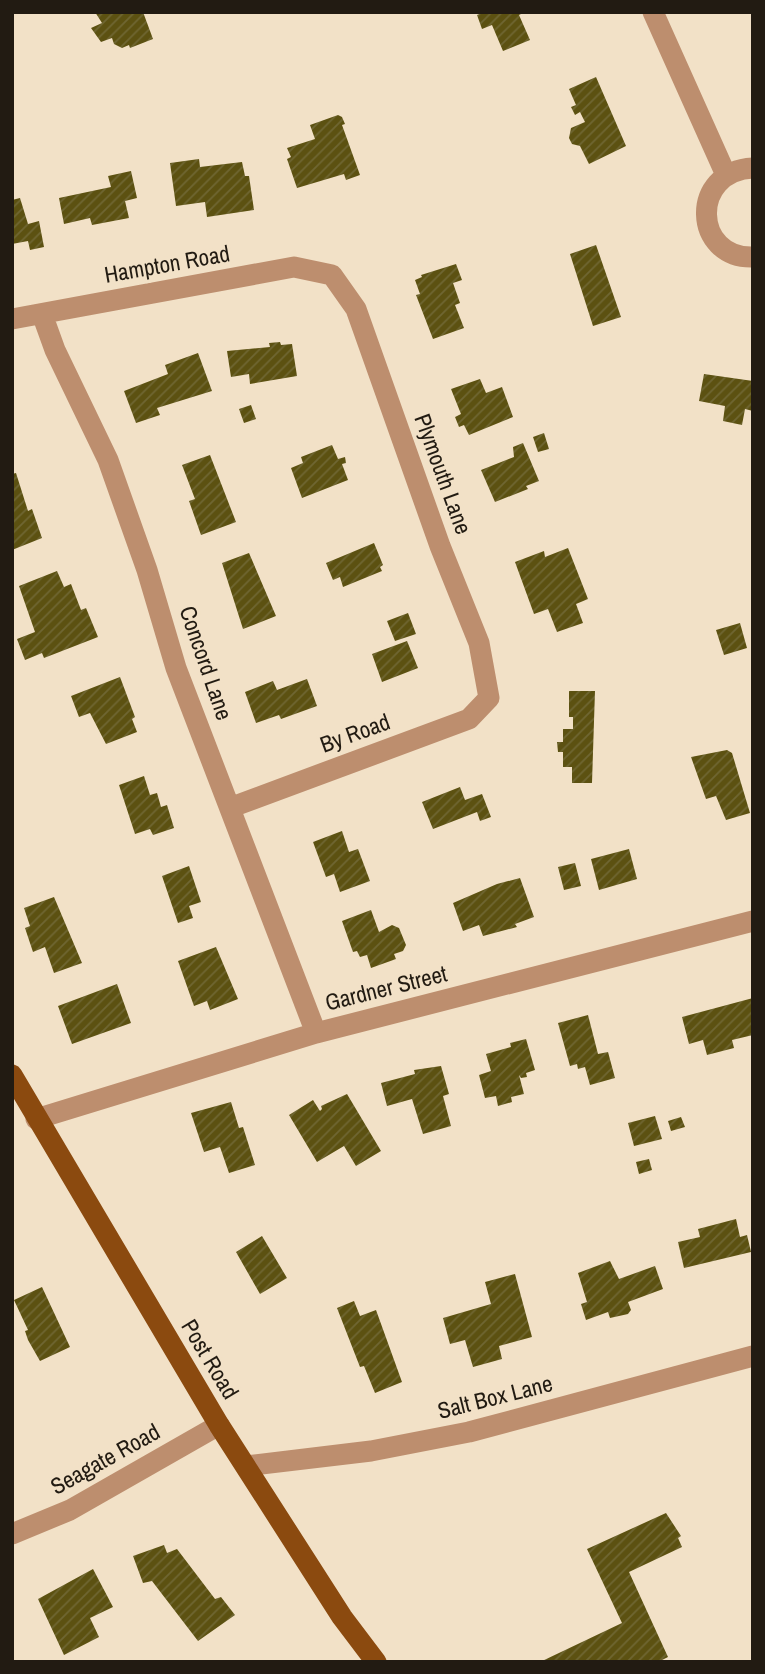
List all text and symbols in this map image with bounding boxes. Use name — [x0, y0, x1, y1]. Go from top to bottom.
street label: Hampton Road — [102, 237, 232, 290]
street label: Plymouth Lane — [407, 409, 480, 538]
street label: Concord Lane — [173, 602, 240, 724]
street label: By Road — [316, 706, 394, 759]
street label: Gardner Street — [322, 957, 450, 1018]
street label: Post Road — [174, 1313, 246, 1404]
street label: Salt Box Lane — [434, 1367, 556, 1426]
street label: Seagate Road — [45, 1416, 165, 1501]

